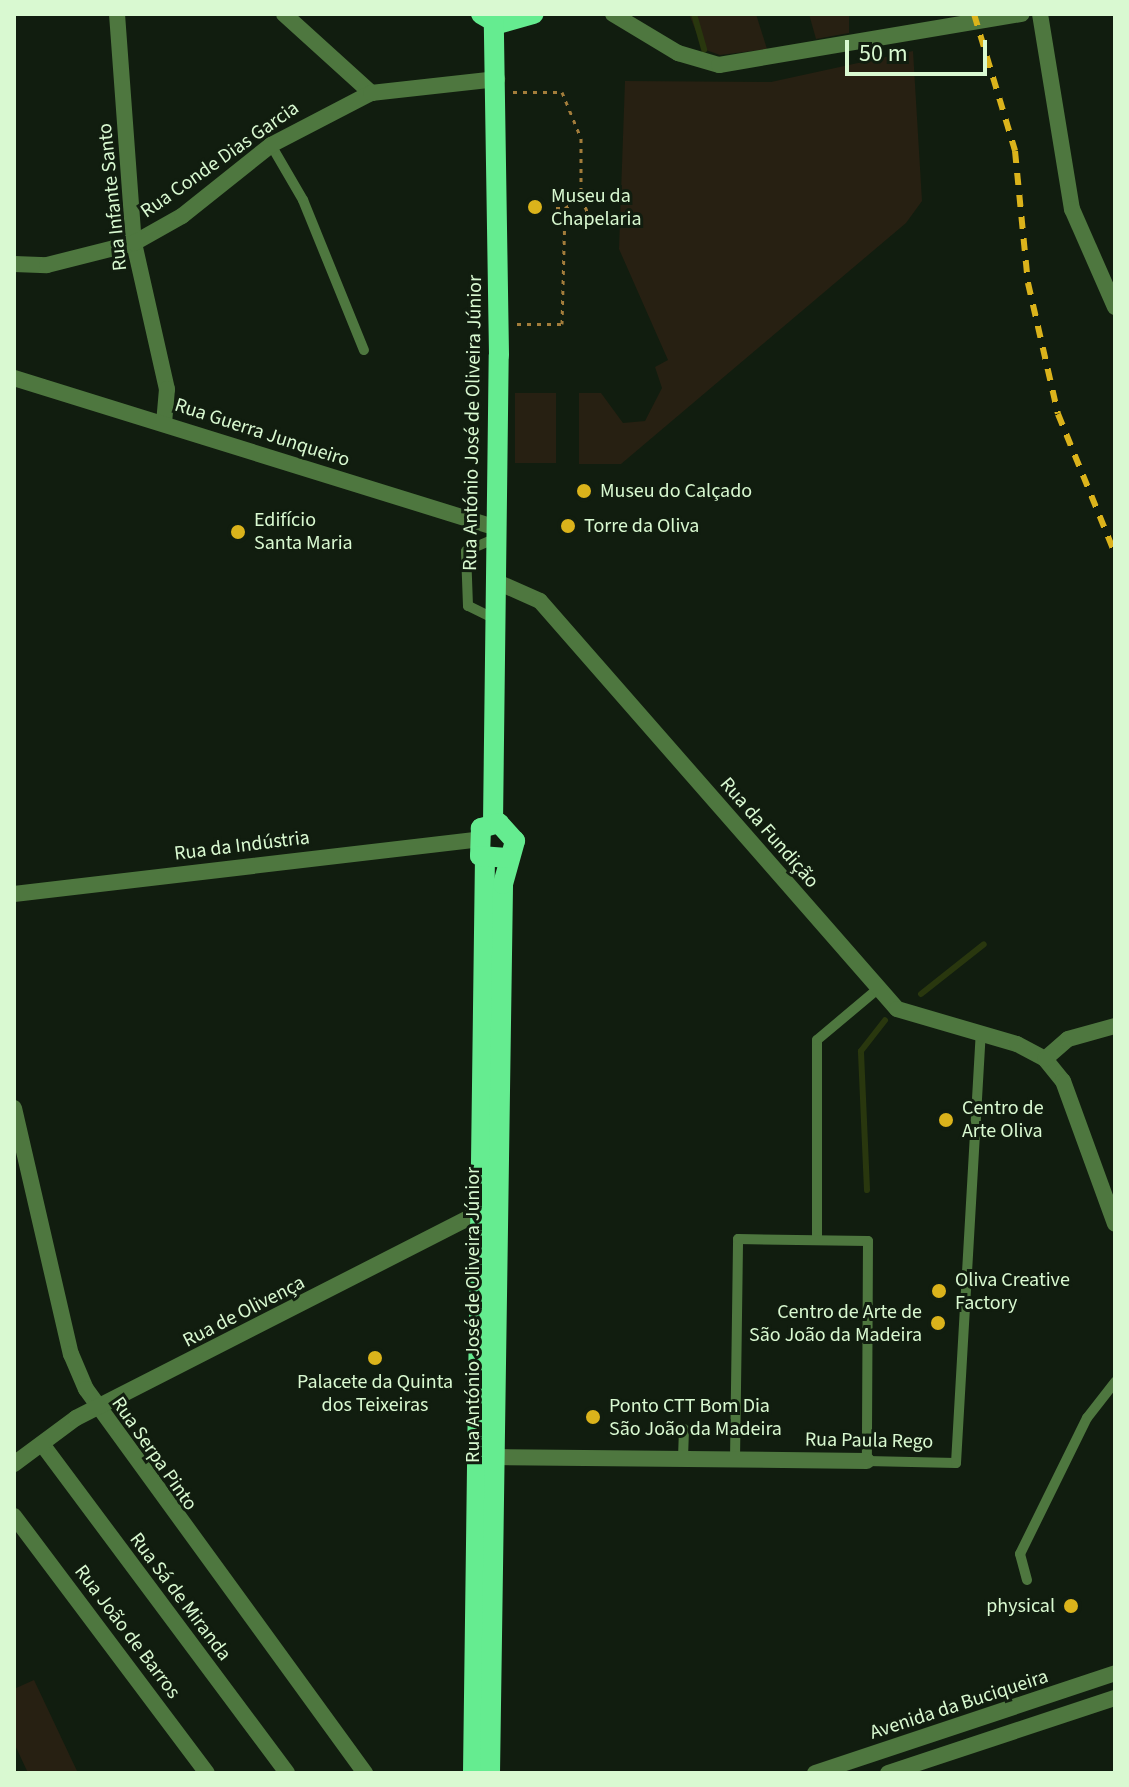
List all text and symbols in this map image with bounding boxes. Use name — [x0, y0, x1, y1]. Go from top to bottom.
scale bar — [849, 24, 991, 74]
text: 50 m — [859, 36, 908, 71]
street label: Rua Conde Dias Garcia — [136, 96, 304, 224]
street label: Rua Infante Santo — [93, 122, 133, 272]
place label: Museu da Chapelaria — [551, 184, 642, 231]
marker: Museu da Chapelaria — [526, 198, 544, 216]
street label: Rua António José de Oliveira Júnior — [458, 275, 488, 571]
street label: Rua Guerra Junqueiro — [171, 393, 353, 473]
place label: Museu do Calçado — [600, 479, 752, 503]
marker: Museu do Calçado — [575, 482, 593, 500]
place label: Edifício Santa Maria — [254, 508, 353, 555]
place label: Torre da Oliva — [584, 514, 699, 538]
marker: Torre da Oliva — [559, 517, 577, 535]
marker: Edifício Santa Maria — [229, 523, 247, 541]
street label: Rua da Fundição — [714, 773, 824, 893]
street label: Rua da Indústria — [173, 826, 311, 866]
place label: Centro de Arte Oliva — [962, 1096, 1044, 1143]
marker: Centro de Arte Oliva — [937, 1111, 955, 1129]
street label: Rua António José de Oliveira Júnior — [461, 1167, 485, 1463]
place label: Oliva Creative Factory — [955, 1268, 1070, 1315]
street label: Rua de Olivença — [179, 1271, 309, 1353]
marker: Oliva Creative Factory — [930, 1282, 948, 1300]
place label: Centro de Arte de São João da Madeira — [749, 1300, 922, 1347]
marker: Centro de Arte de São João da Madeira — [929, 1314, 947, 1332]
marker: Palacete da Quinta dos Teixeiras — [366, 1349, 384, 1367]
place label: Palacete da Quinta dos Teixeiras — [297, 1370, 453, 1417]
street label: Rua Serpa Pinto — [106, 1393, 202, 1515]
place label: Ponto CTT Bom Dia São João da Madeira — [609, 1394, 782, 1441]
marker: Ponto CTT Bom Dia São João da Madeira — [584, 1408, 602, 1426]
street label: Rua Paula Rego — [805, 1428, 933, 1454]
street label: Rua Sá de Miranda — [124, 1528, 236, 1666]
street label: Rua João de Barros — [69, 1560, 185, 1704]
place label: physical — [986, 1594, 1055, 1618]
marker: physical — [1062, 1597, 1080, 1615]
street label: Avenida da Buciqueira — [867, 1665, 1051, 1745]

